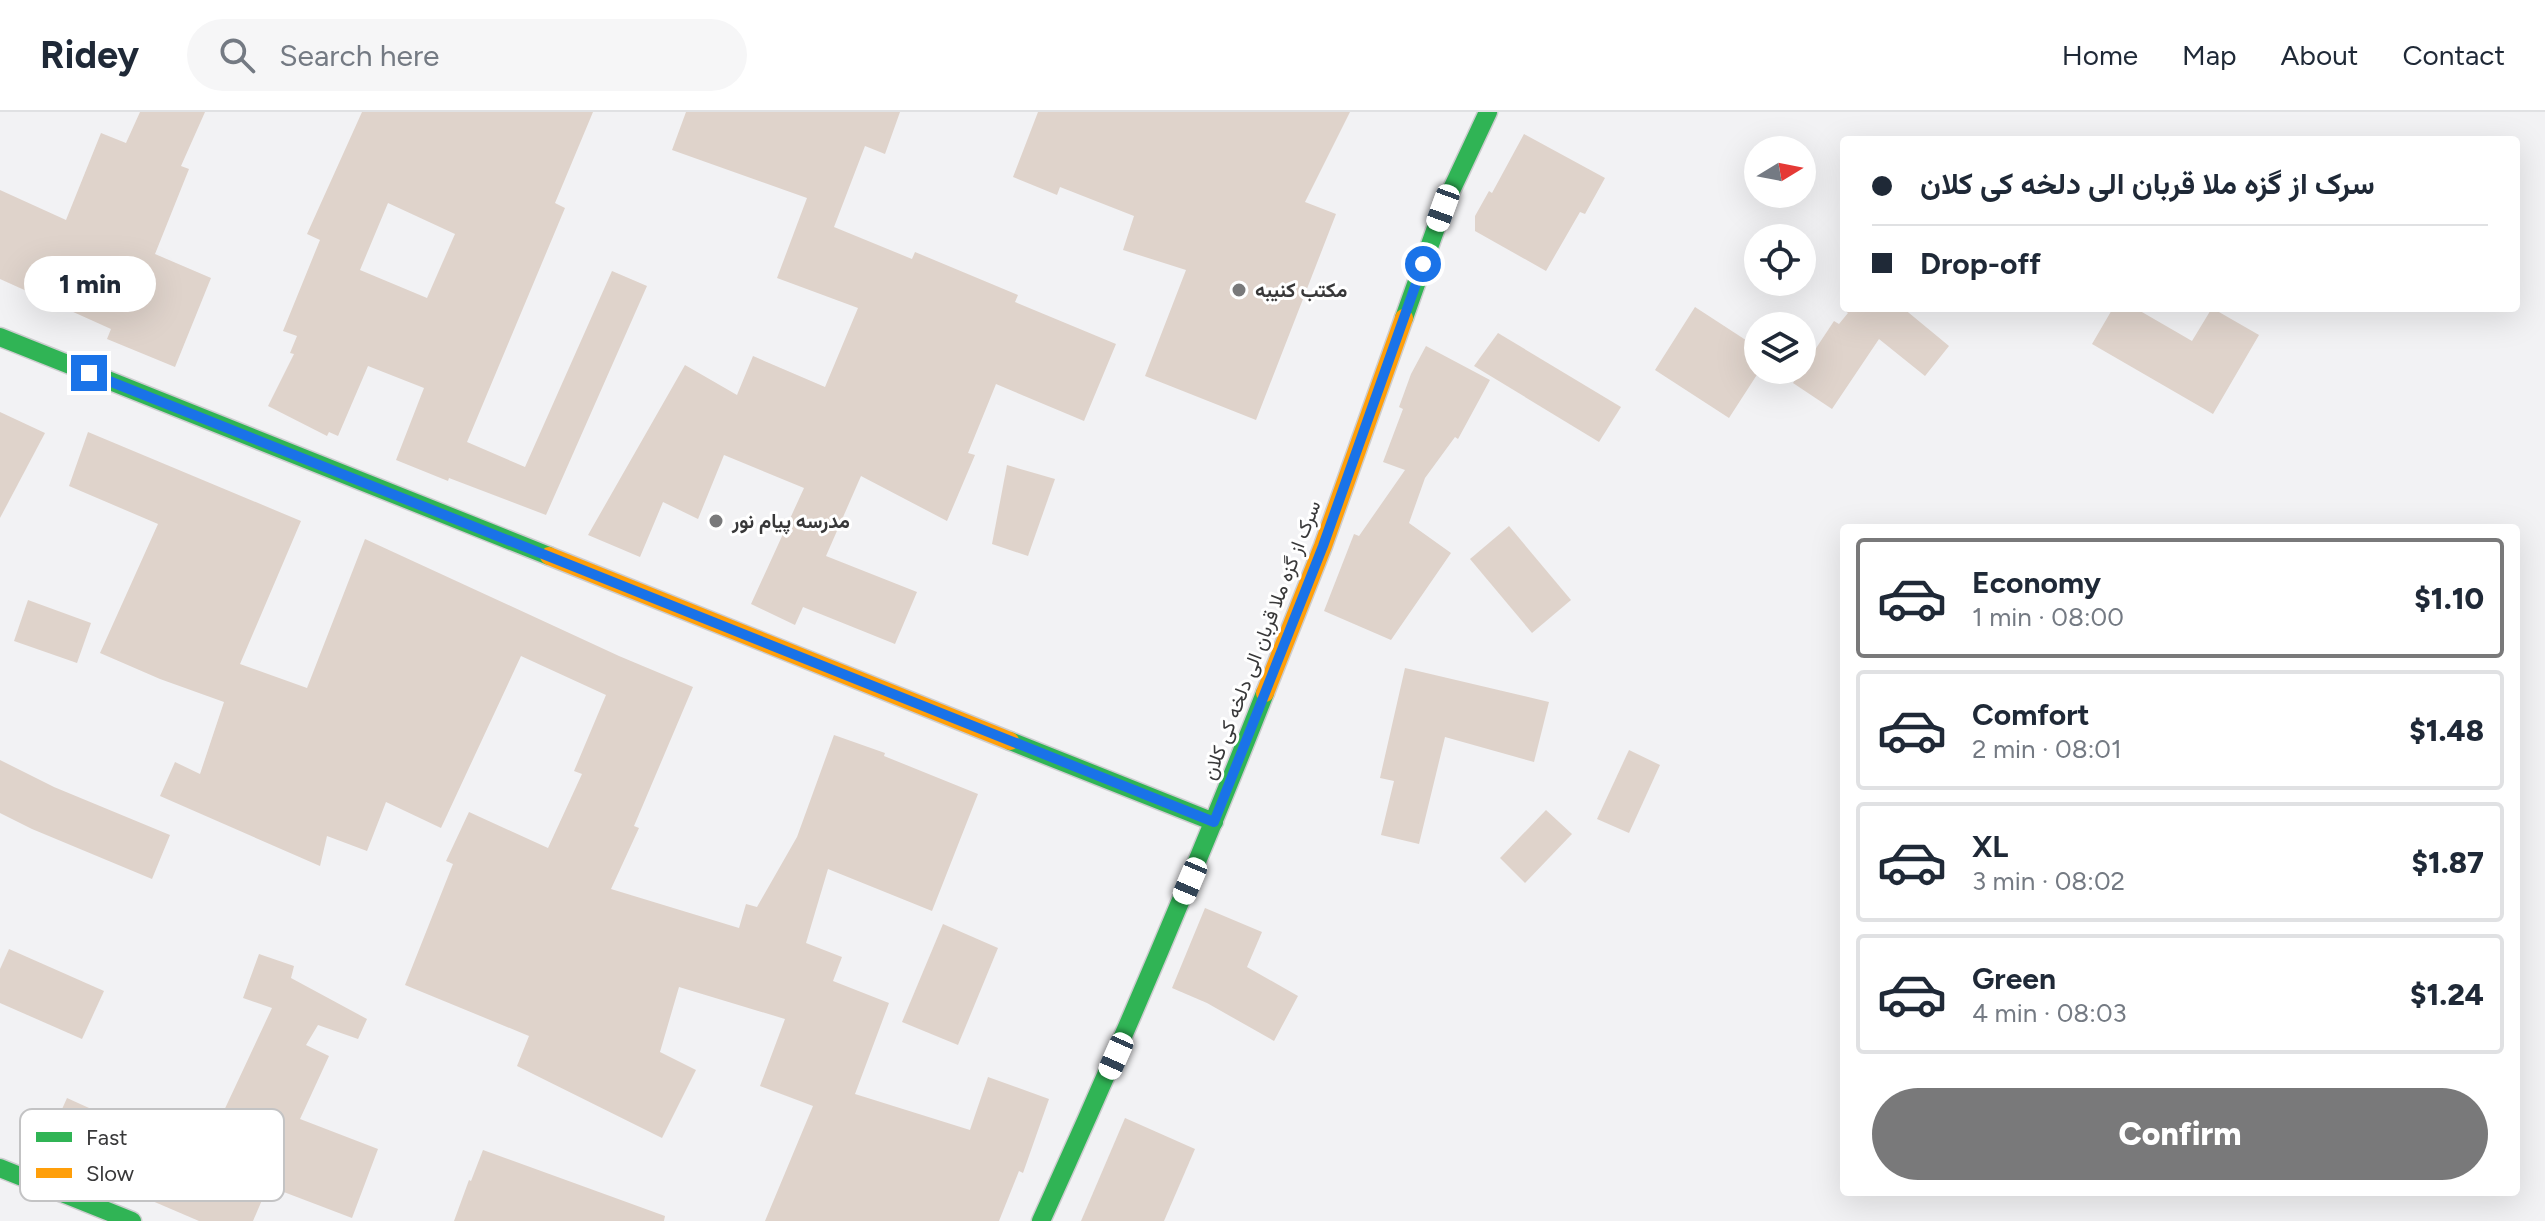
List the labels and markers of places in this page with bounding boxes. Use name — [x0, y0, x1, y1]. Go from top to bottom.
place label: مکتب کنیبه — [1255, 278, 1348, 302]
marker: مکتب کنیبه — [1230, 281, 1248, 299]
place label: مدرسه پیام نور — [731, 509, 850, 535]
marker: مدرسه پیام نور — [707, 512, 725, 530]

